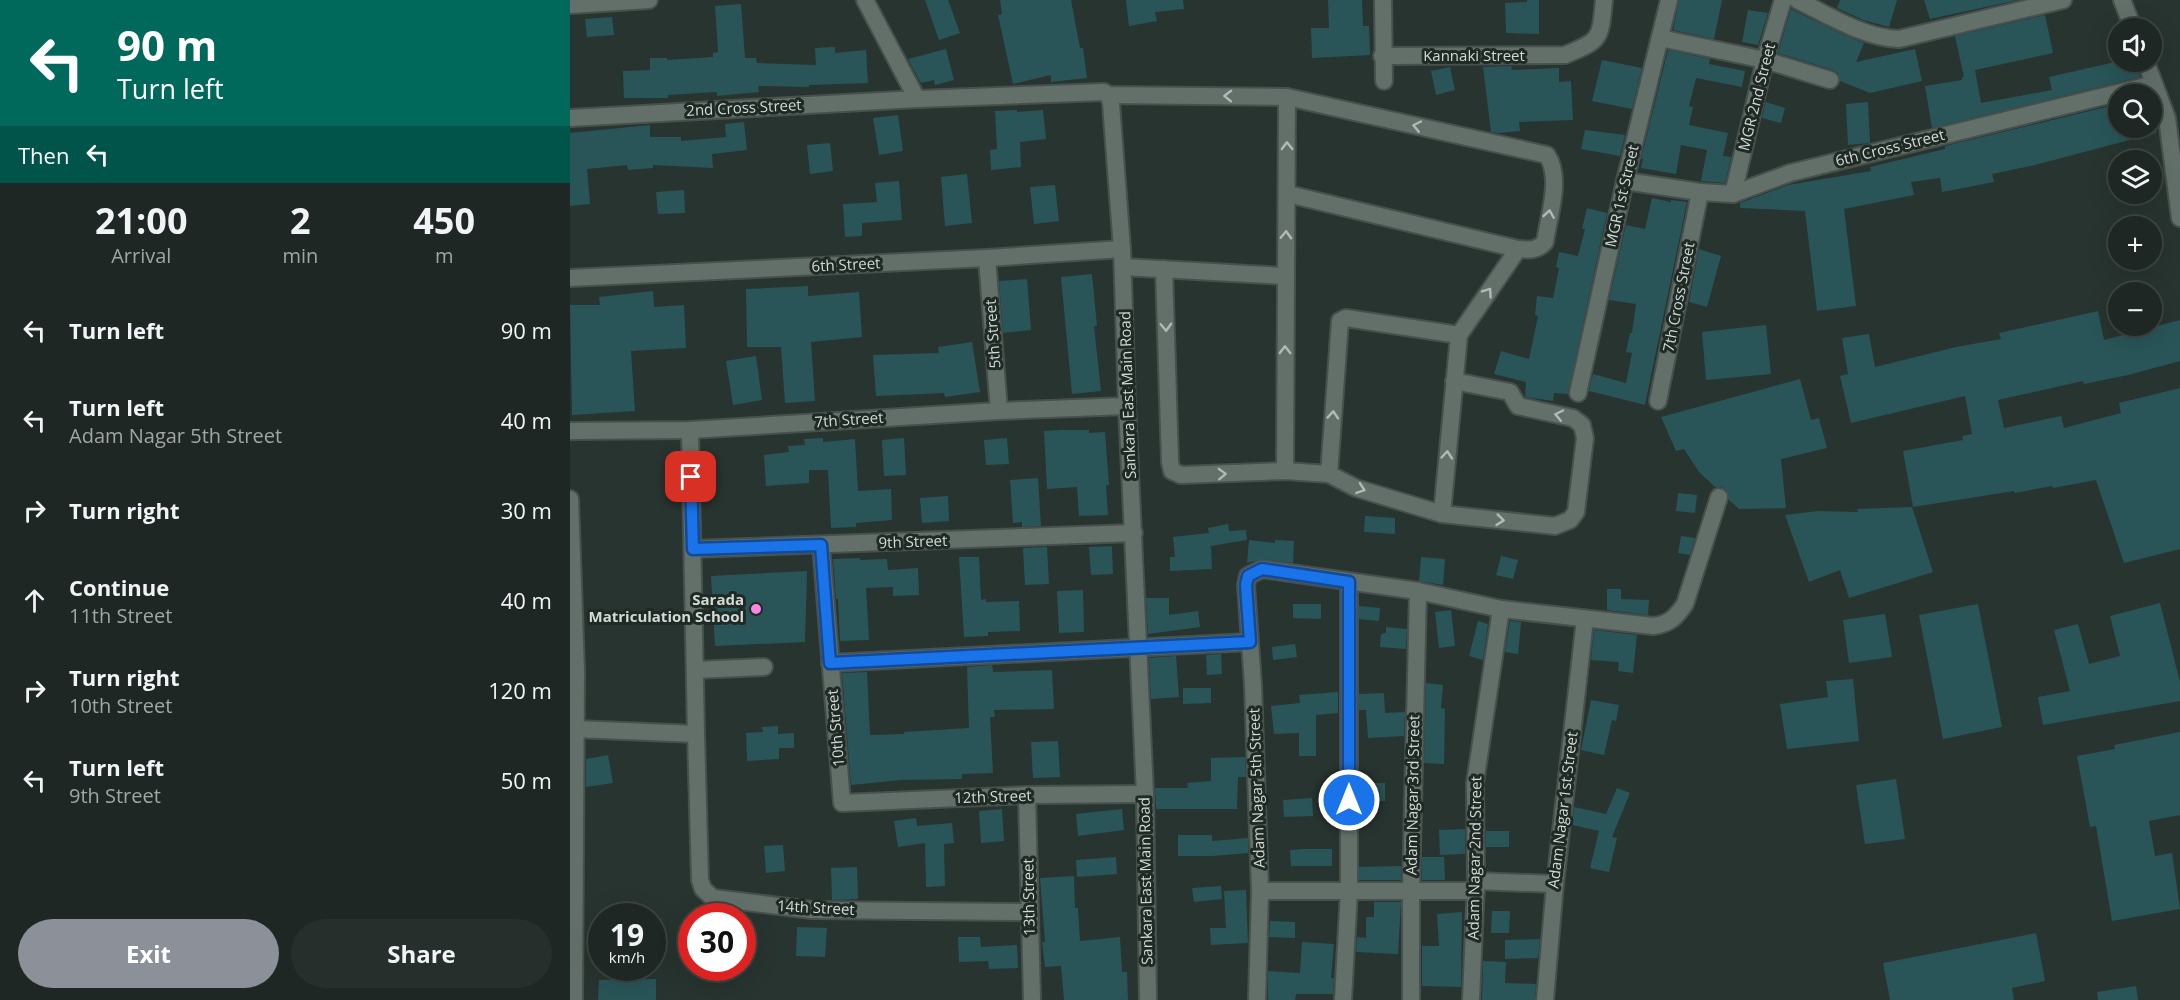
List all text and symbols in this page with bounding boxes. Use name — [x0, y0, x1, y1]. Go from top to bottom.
text: 90 m — [117, 16, 217, 73]
map controls — [2108, 18, 2162, 336]
button: sound — [2108, 18, 2162, 72]
icon: left — [18, 24, 96, 102]
street label: MGR 2nd Street — [1733, 41, 1779, 153]
street label: Kannaki Street — [1423, 45, 1525, 65]
text: Turn left — [117, 70, 224, 107]
button: search — [2108, 84, 2162, 138]
one-way arrow — [1224, 90, 1233, 103]
street label: 2nd Cross Street — [686, 94, 802, 120]
one-way arrow — [1412, 120, 1422, 133]
street label: 6th Cross Street — [1833, 124, 1946, 170]
icon: left — [81, 138, 114, 171]
text: Then — [18, 140, 69, 170]
one-way arrow — [1281, 141, 1294, 150]
street label: MGR 1st Street — [1600, 143, 1643, 249]
button: layers — [2108, 150, 2162, 204]
text: 21:00 — [95, 196, 188, 245]
text: 2 — [290, 196, 311, 245]
text: 450 — [413, 196, 475, 245]
one-way arrow — [1543, 209, 1555, 219]
button: + — [2108, 216, 2162, 270]
one-way arrow — [1280, 231, 1293, 240]
street label: 7th Cross Street — [1658, 240, 1698, 354]
text: Arrival — [111, 242, 171, 269]
text: min — [282, 242, 318, 269]
text: m — [435, 242, 453, 269]
street label: 6th Street — [811, 252, 881, 276]
button: − — [2108, 282, 2162, 336]
one-way arrow — [1481, 288, 1492, 299]
street label: 5th Street — [980, 299, 1004, 369]
street label: Sankara East Main Road — [1114, 311, 1140, 479]
icon: left — [18, 314, 51, 347]
text: Turn left — [69, 315, 164, 345]
text: 90 m — [501, 315, 552, 345]
one-way arrow — [1159, 323, 1172, 332]
one-way arrow — [1279, 345, 1291, 354]
text: Turn left — [69, 392, 164, 422]
icon: left — [18, 404, 51, 437]
text: 40 m — [501, 405, 552, 435]
street label: 7th Street — [814, 407, 884, 431]
one-way arrow — [1555, 409, 1565, 422]
one-way arrow — [1326, 411, 1339, 420]
text: Adam Nagar 5th Street — [69, 422, 282, 449]
pin — [665, 451, 716, 502]
one-way arrow — [1440, 451, 1453, 460]
icon: arrive — [674, 460, 707, 493]
one-way arrow — [1217, 467, 1226, 480]
one-way arrow — [1355, 482, 1366, 495]
icon: right — [18, 494, 51, 527]
text: Turn right — [69, 495, 180, 525]
text: 30 m — [501, 495, 552, 525]
one-way arrow — [1496, 513, 1505, 526]
street label: 9th Street — [878, 530, 948, 552]
text: Continue — [69, 572, 169, 602]
icon: ahead — [18, 584, 51, 617]
text: 40 m — [501, 585, 552, 615]
place label: Sarada Matriculation School — [589, 589, 744, 626]
text: 11th Street — [69, 602, 172, 629]
marker: Sarada Matriculation School — [749, 602, 763, 616]
text: Turn right — [69, 662, 180, 692]
icon: right — [18, 674, 51, 707]
text: 120 m — [488, 675, 552, 705]
street label: 10th Street — [822, 689, 848, 768]
text: 10th Street — [69, 692, 172, 719]
street label: Adam Nagar 5th Street — [1243, 708, 1269, 868]
street label: Adam Nagar 3rd Street — [1401, 715, 1423, 875]
street label: Adam Nagar 1st Street — [1542, 730, 1582, 889]
text: Turn left — [69, 752, 164, 782]
icon: left — [18, 764, 51, 797]
text: 50 m — [501, 765, 552, 795]
position arrow — [1317, 768, 1381, 832]
street label: Adam Nagar 2nd Street — [1463, 776, 1485, 940]
text: 9th Street — [69, 782, 161, 809]
street label: 12th Street — [954, 785, 1032, 807]
street label: Sankara East Main Road — [1134, 797, 1156, 965]
street label: 13th Street — [1017, 858, 1039, 936]
street label: 14th Street — [777, 895, 855, 919]
speed limit sign: 30 — [678, 903, 756, 981]
text: 19 — [610, 914, 644, 955]
button: Exit — [18, 919, 279, 988]
button: Share — [291, 919, 552, 988]
text: km/h — [609, 947, 645, 967]

